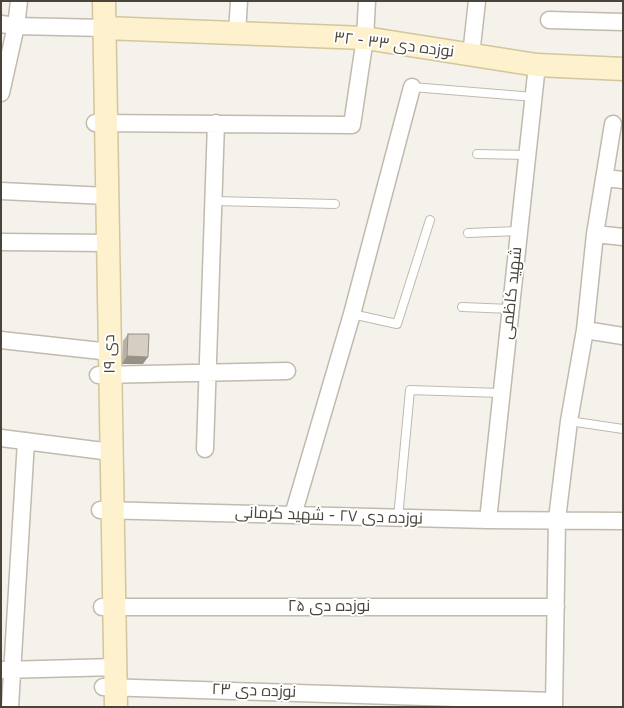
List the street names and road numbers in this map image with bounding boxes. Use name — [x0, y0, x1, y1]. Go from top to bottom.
street label: ۳۲ - نوزده دی ۳۳ — [333, 28, 455, 62]
street label: شهید کاظمی — [498, 246, 526, 340]
street label: ۱۹ دی — [100, 334, 120, 374]
street label: نوزده دی ۲۷ - شهید کرمانی — [235, 503, 423, 529]
street label: نوزده دی ۲۵ — [288, 597, 370, 617]
street label: نوزده دی ۲۳ — [211, 680, 297, 702]

